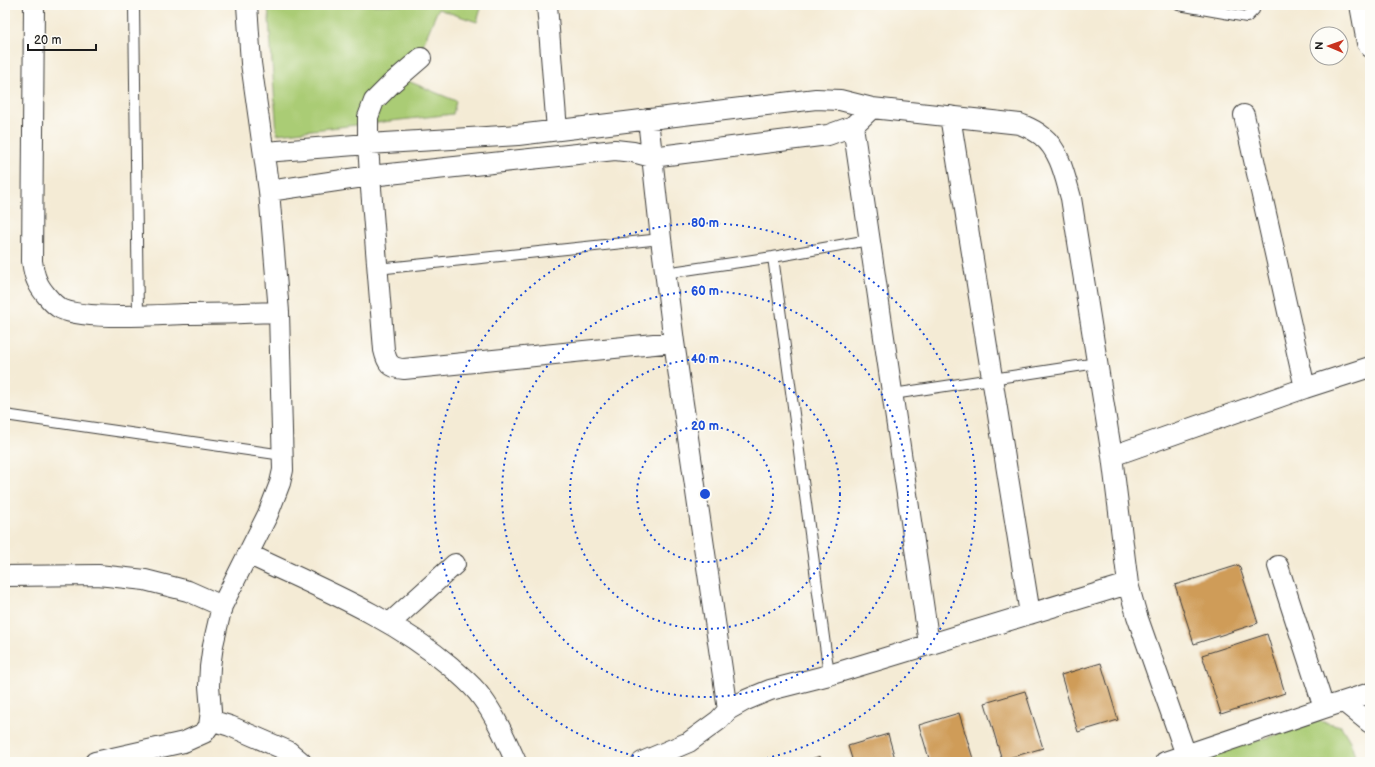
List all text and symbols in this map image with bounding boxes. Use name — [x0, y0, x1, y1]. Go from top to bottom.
scale bar — [28, 26, 96, 52]
north arrow — [1309, 26, 1349, 66]
text: 20 m — [34, 33, 61, 48]
text: N — [1313, 41, 1326, 50]
text: 80 m — [691, 216, 719, 231]
text: 60 m — [691, 284, 719, 299]
text: 40 m — [691, 352, 719, 367]
text: 20 m — [691, 419, 719, 434]
centre of rings — [698, 487, 712, 501]

